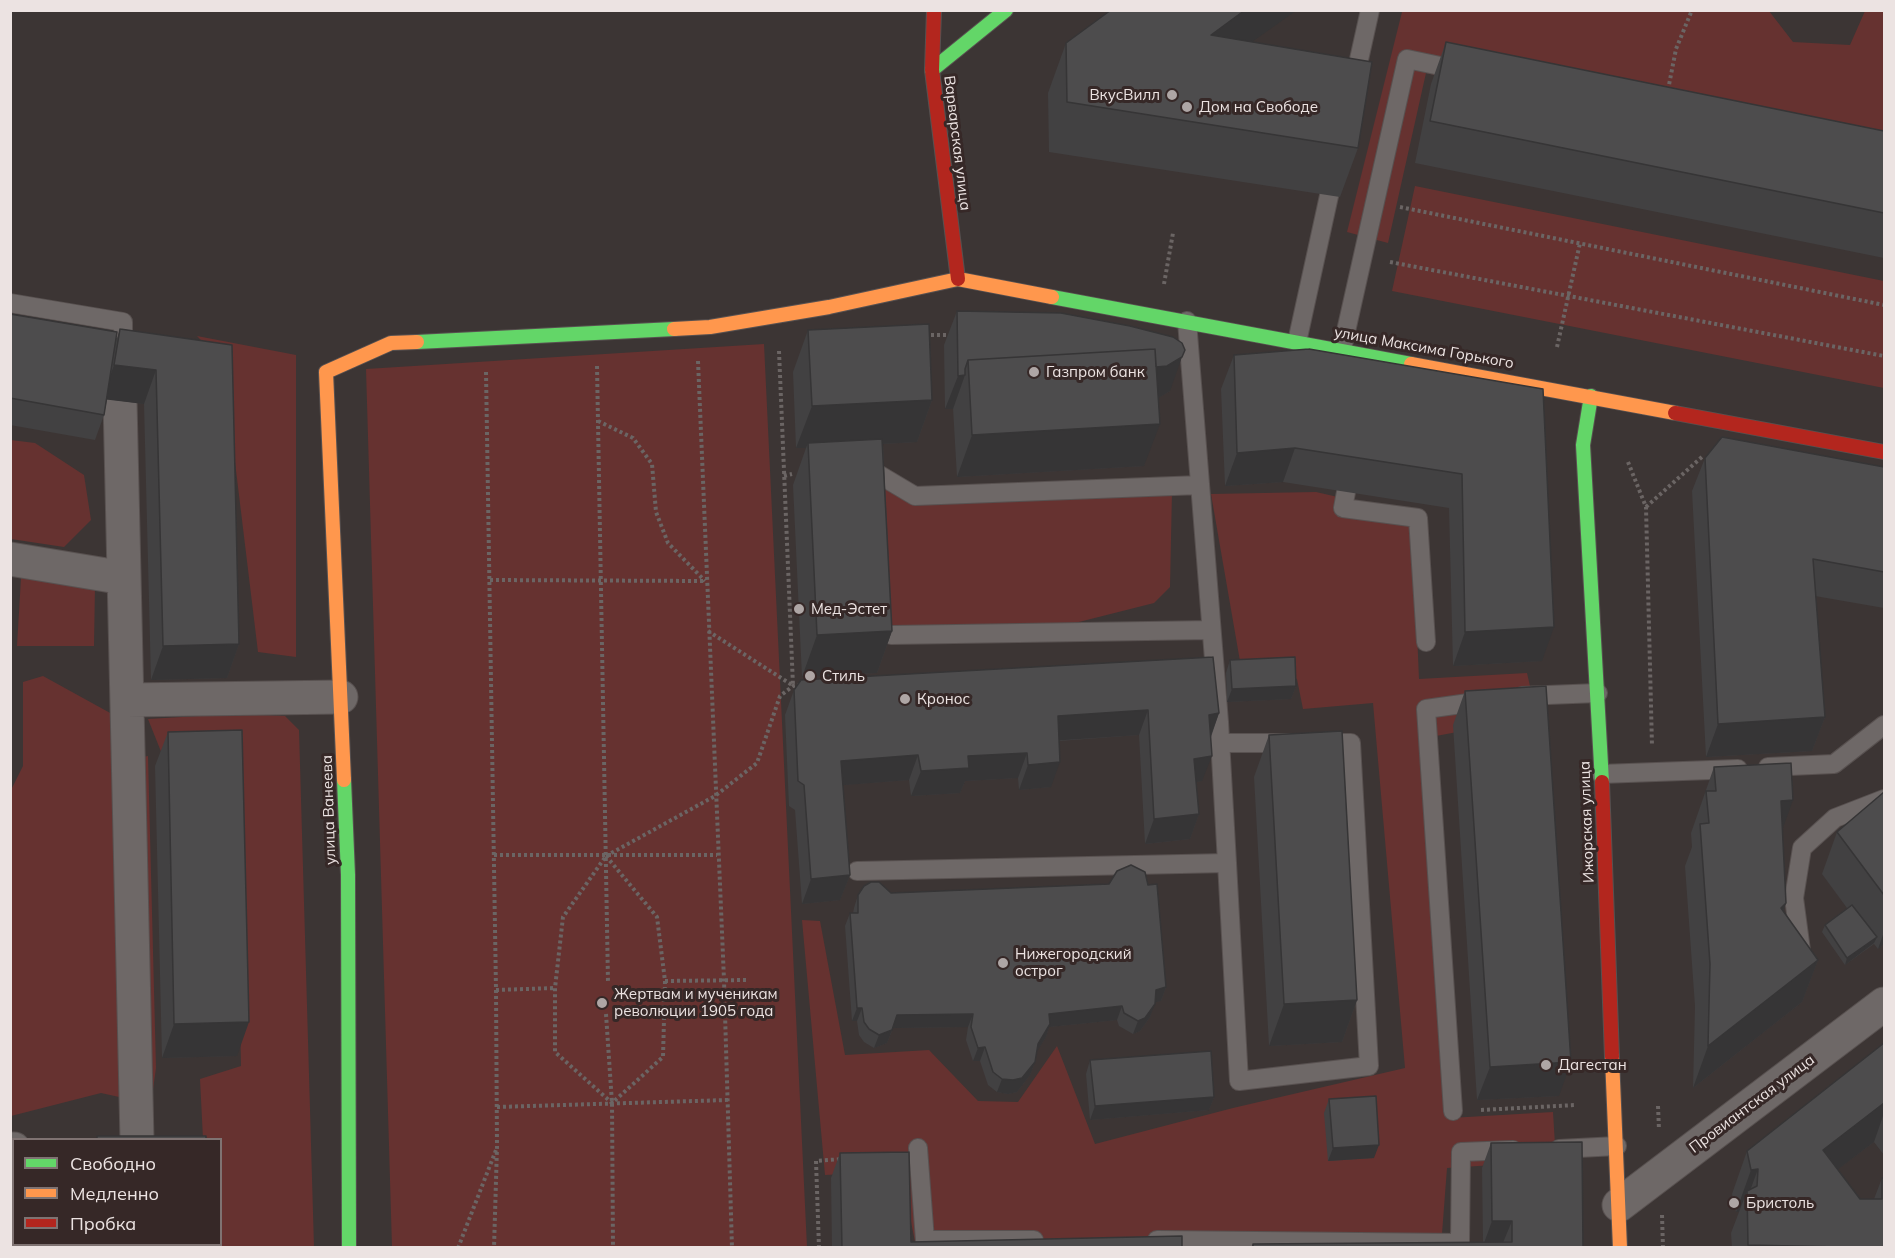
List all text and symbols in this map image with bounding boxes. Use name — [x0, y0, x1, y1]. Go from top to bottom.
street label: Варварская улица — [940, 74, 974, 212]
place label: ВкусВилл — [1089, 86, 1160, 104]
marker: ВкусВилл — [1165, 88, 1179, 102]
place label: Дом на Свободе — [1199, 98, 1318, 116]
marker: Дом на Свободе — [1180, 100, 1194, 114]
street label: улица Максима Горького — [1333, 323, 1515, 373]
place label: Газпром банк — [1046, 363, 1145, 381]
marker: Газпром банк — [1027, 365, 1041, 379]
place label: Мед-Эстет — [811, 600, 887, 618]
marker: Мед-Эстет — [792, 602, 806, 616]
place label: Стиль — [822, 667, 865, 685]
marker: Стиль — [803, 669, 817, 683]
place label: Кронос — [917, 690, 970, 708]
marker: Кронос — [898, 692, 912, 706]
street label: улица Ванеева — [318, 755, 340, 865]
street label: Ижорская улица — [1576, 761, 1598, 883]
place label: Нижегородский острог — [1015, 945, 1132, 980]
marker: Нижегородский острог — [996, 956, 1010, 970]
place label: Жертвам и мученикам революции 1905 года — [614, 985, 778, 1020]
marker: Жертвам и мученикам революции 1905 года — [595, 996, 609, 1010]
street label: Провиантская улица — [1686, 1051, 1818, 1157]
place label: Дагестан — [1558, 1056, 1627, 1074]
marker: Дагестан — [1539, 1058, 1553, 1072]
legend — [12, 1138, 222, 1246]
text: Свободно — [70, 1152, 156, 1175]
text: Медленно — [70, 1182, 159, 1205]
place label: Бристоль — [1746, 1194, 1814, 1212]
marker: Бристоль — [1727, 1196, 1741, 1210]
text: Пробка — [70, 1212, 136, 1235]

